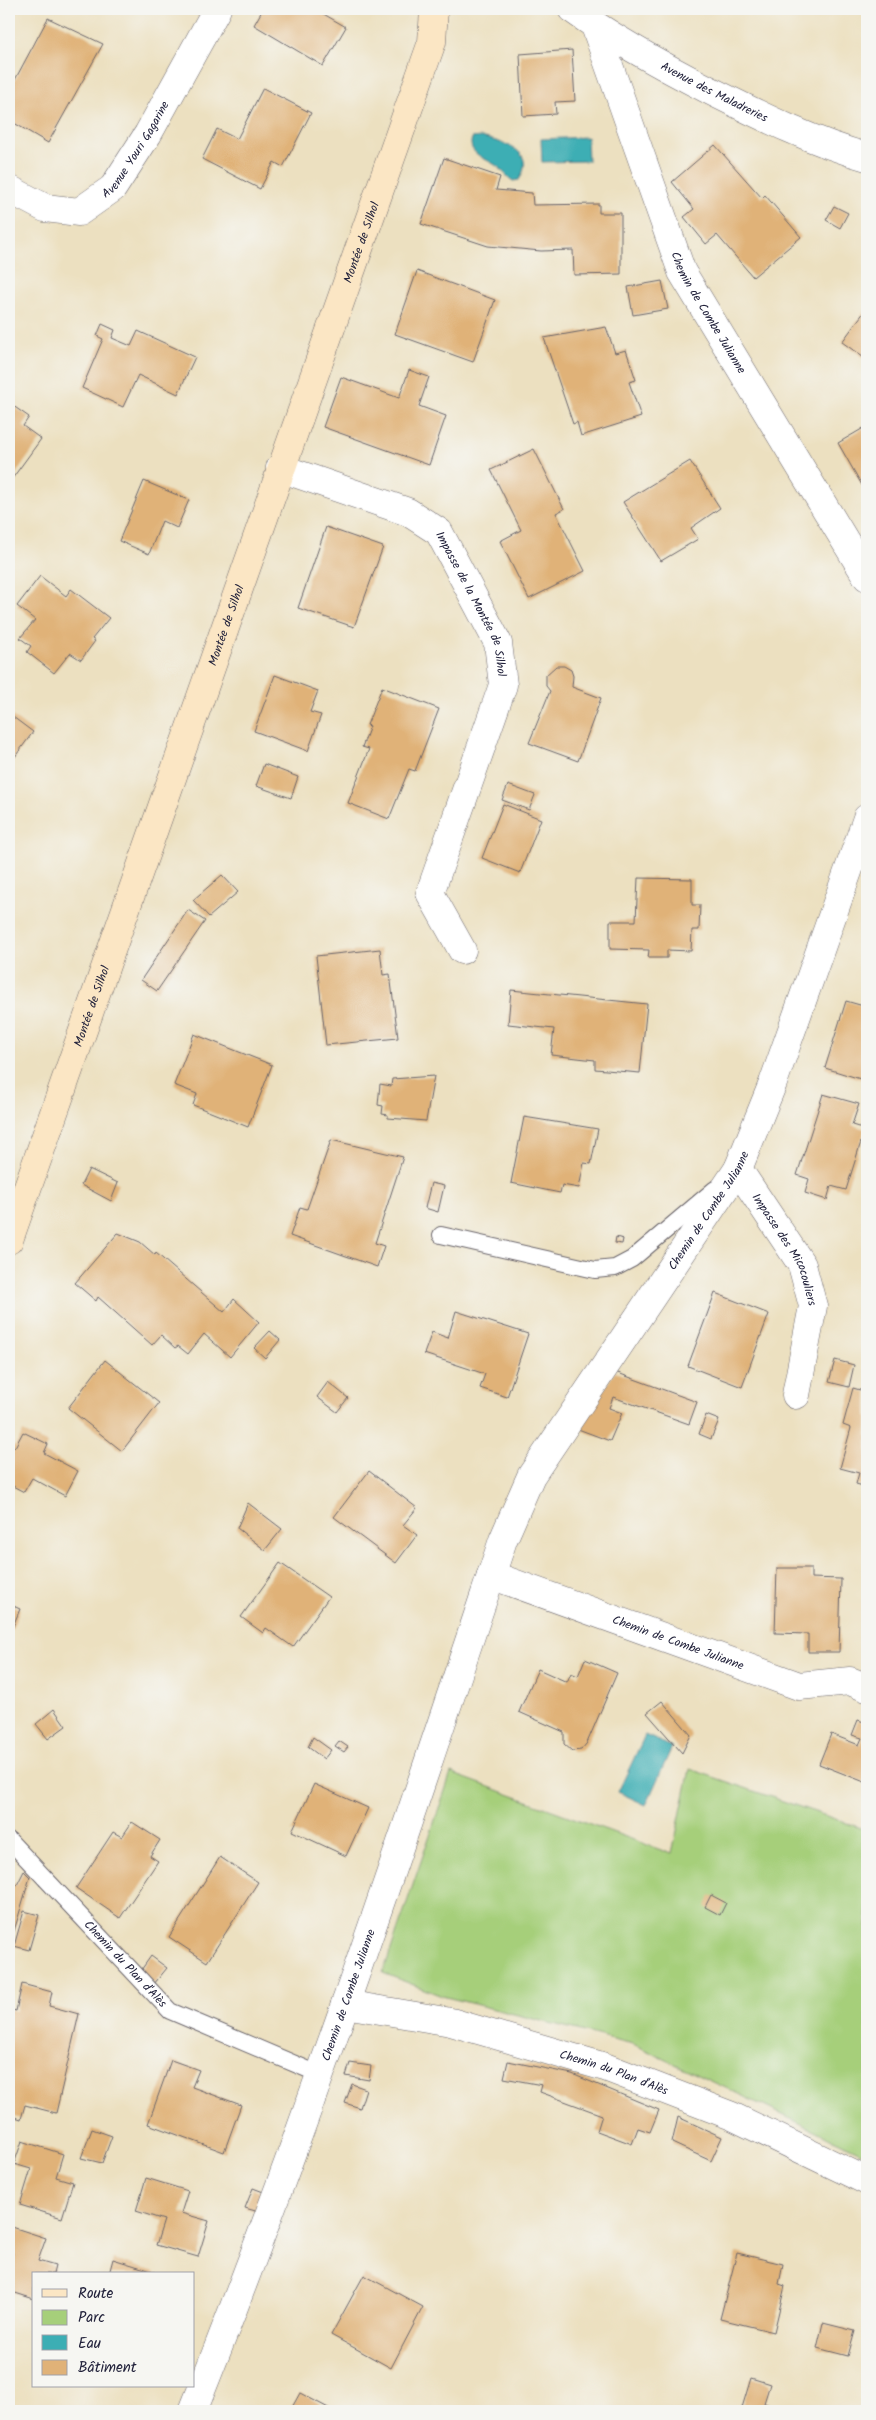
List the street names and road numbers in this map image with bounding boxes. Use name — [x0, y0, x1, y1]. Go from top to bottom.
street label: Avenue des Maladreries — [657, 57, 771, 128]
street label: Avenue Youri Gagarine — [98, 97, 175, 203]
street label: Montée de Silhol — [339, 199, 385, 286]
street label: Chemin de Combe Julianne — [665, 249, 751, 378]
street label: Impasse de la Montée de Silhol — [430, 528, 511, 678]
street label: Montée de Silhol — [203, 582, 250, 668]
street label: Montée de Silhol — [69, 963, 115, 1049]
street label: Chemin de Combe Julianne — [663, 1148, 754, 1274]
street label: Impasse des Micocouliers — [747, 1190, 822, 1308]
street label: Chemin de Combe Julianne — [610, 1610, 747, 1676]
street label: Chemin du Plan d'Alès — [79, 1916, 171, 2012]
street label: Chemin de Combe Julianne — [317, 1926, 381, 2064]
street label: Chemin du Plan d'Alès — [557, 2045, 671, 2100]

